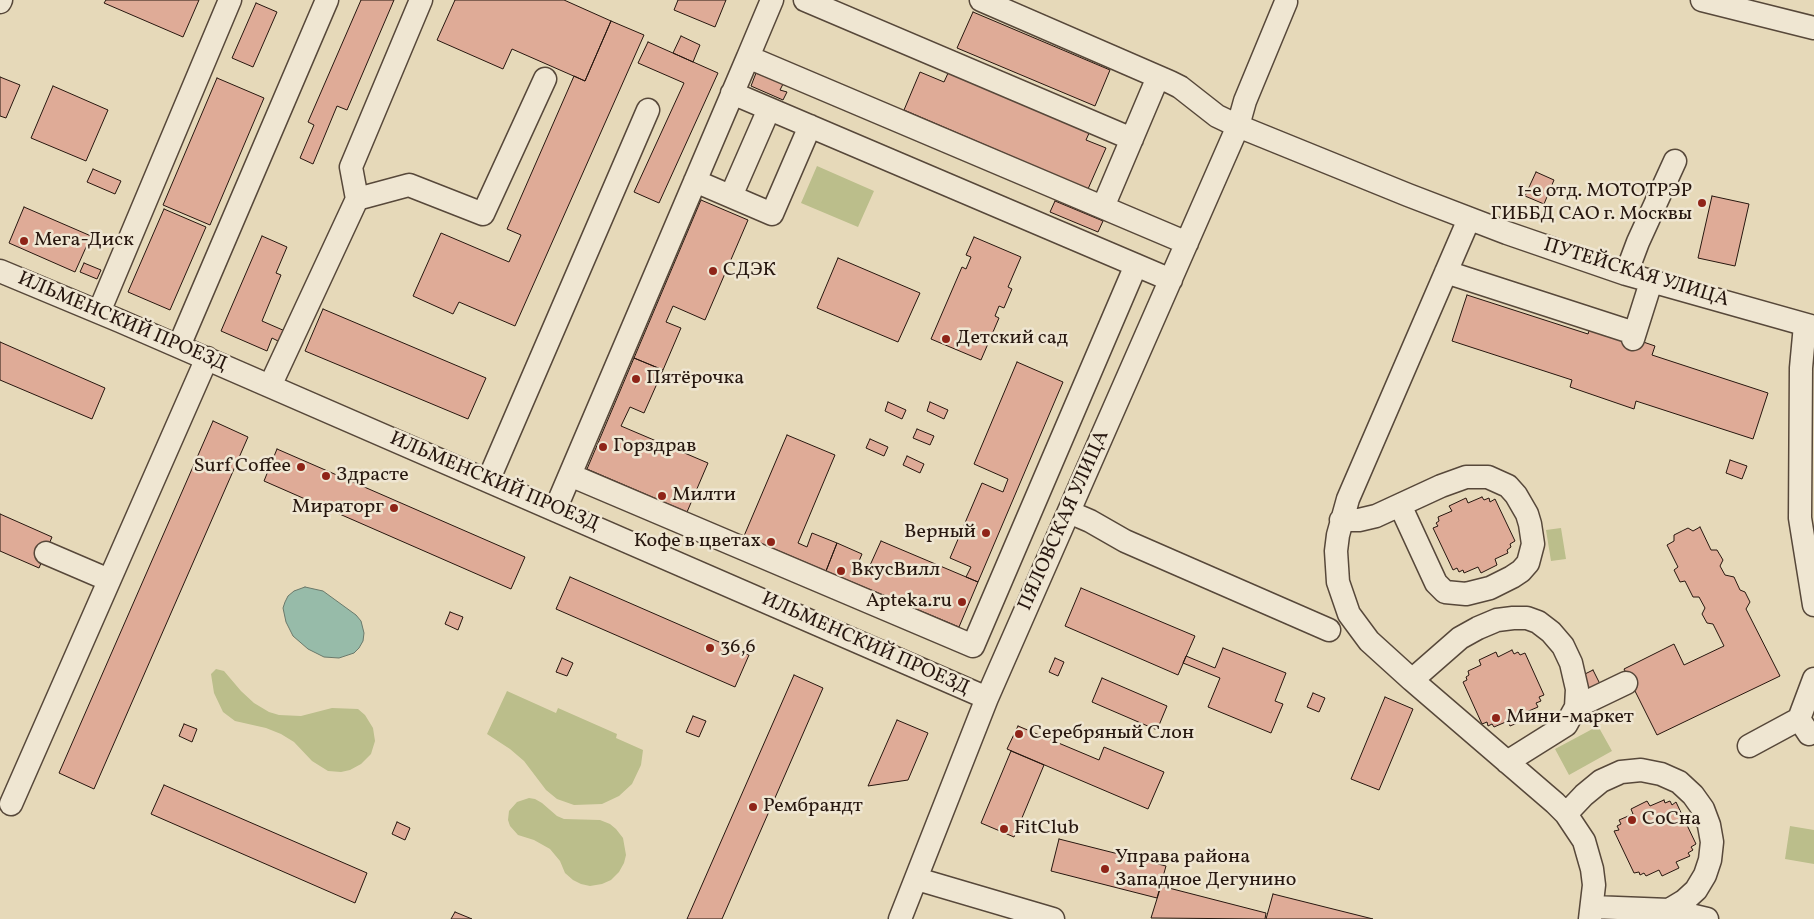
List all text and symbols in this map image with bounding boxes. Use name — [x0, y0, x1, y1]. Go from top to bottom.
place label: 1-е отд. МОТОТРЭР ГИББД САО г. Москвы — [1490, 180, 1692, 227]
marker: 1-е отд. МОТОТРЭР ГИББД САО г. Москвы — [1696, 197, 1708, 209]
place label: Мега-Диск — [34, 229, 134, 253]
street label: ПУТЕЙСКАЯ УЛИЦА — [1540, 234, 1732, 314]
marker: Мега-Диск — [18, 235, 30, 247]
place label: СДЭК — [723, 259, 776, 283]
marker: СДЭК — [707, 265, 719, 277]
street label: ИЛЬМЕНСКИЙ ПРОЕЗД — [14, 268, 230, 378]
place label: Детский сад — [956, 327, 1068, 351]
marker: Детский сад — [940, 333, 952, 345]
place label: Пятёрочка — [646, 367, 744, 391]
marker: Пятёрочка — [630, 373, 642, 385]
street label: ПЯЛОВСКАЯ УЛИЦА — [1014, 427, 1116, 615]
street label: ИЛЬМЕНСКИЙ ПРОЕЗД — [386, 428, 602, 538]
place label: Горздрав — [613, 435, 696, 459]
marker: Горздрав — [597, 441, 609, 453]
place label: Surf Coffee — [194, 455, 291, 479]
marker: Surf Coffee — [295, 461, 307, 473]
place label: Здрасте — [336, 464, 409, 488]
marker: Здрасте — [320, 470, 332, 482]
place label: Милти — [672, 484, 736, 508]
marker: Милти — [656, 490, 668, 502]
place label: Мираторг — [292, 496, 384, 520]
marker: Мираторг — [388, 502, 400, 514]
place label: Верный — [904, 521, 976, 545]
marker: Верный — [980, 527, 992, 539]
place label: Кофе в цветах — [634, 530, 761, 554]
marker: Кофе в цветах — [765, 536, 777, 548]
place label: ВкусВилл — [851, 559, 940, 583]
marker: ВкусВилл — [835, 565, 847, 577]
street label: ИЛЬМЕНСКИЙ ПРОЕЗД — [757, 588, 973, 702]
place label: Apteka.ru — [866, 590, 952, 614]
marker: Apteka.ru — [956, 596, 968, 608]
place label: 36,6 — [720, 636, 756, 660]
marker: 36,6 — [704, 642, 716, 654]
place label: Мини-маркет — [1506, 706, 1634, 730]
marker: Мини-маркет — [1490, 712, 1502, 724]
place label: Серебряный Слон — [1029, 722, 1194, 746]
marker: Серебряный Слон — [1013, 728, 1025, 740]
place label: Рембрандт — [763, 795, 863, 819]
marker: Рембрандт — [747, 801, 759, 813]
place label: СоСна — [1642, 808, 1701, 832]
marker: СоСна — [1626, 814, 1638, 826]
place label: FitClub — [1014, 817, 1079, 841]
marker: FitClub — [998, 823, 1010, 835]
place label: Управа района Западное Дегунино — [1115, 846, 1296, 893]
marker: Управа района Западное Дегунино — [1099, 863, 1111, 875]

